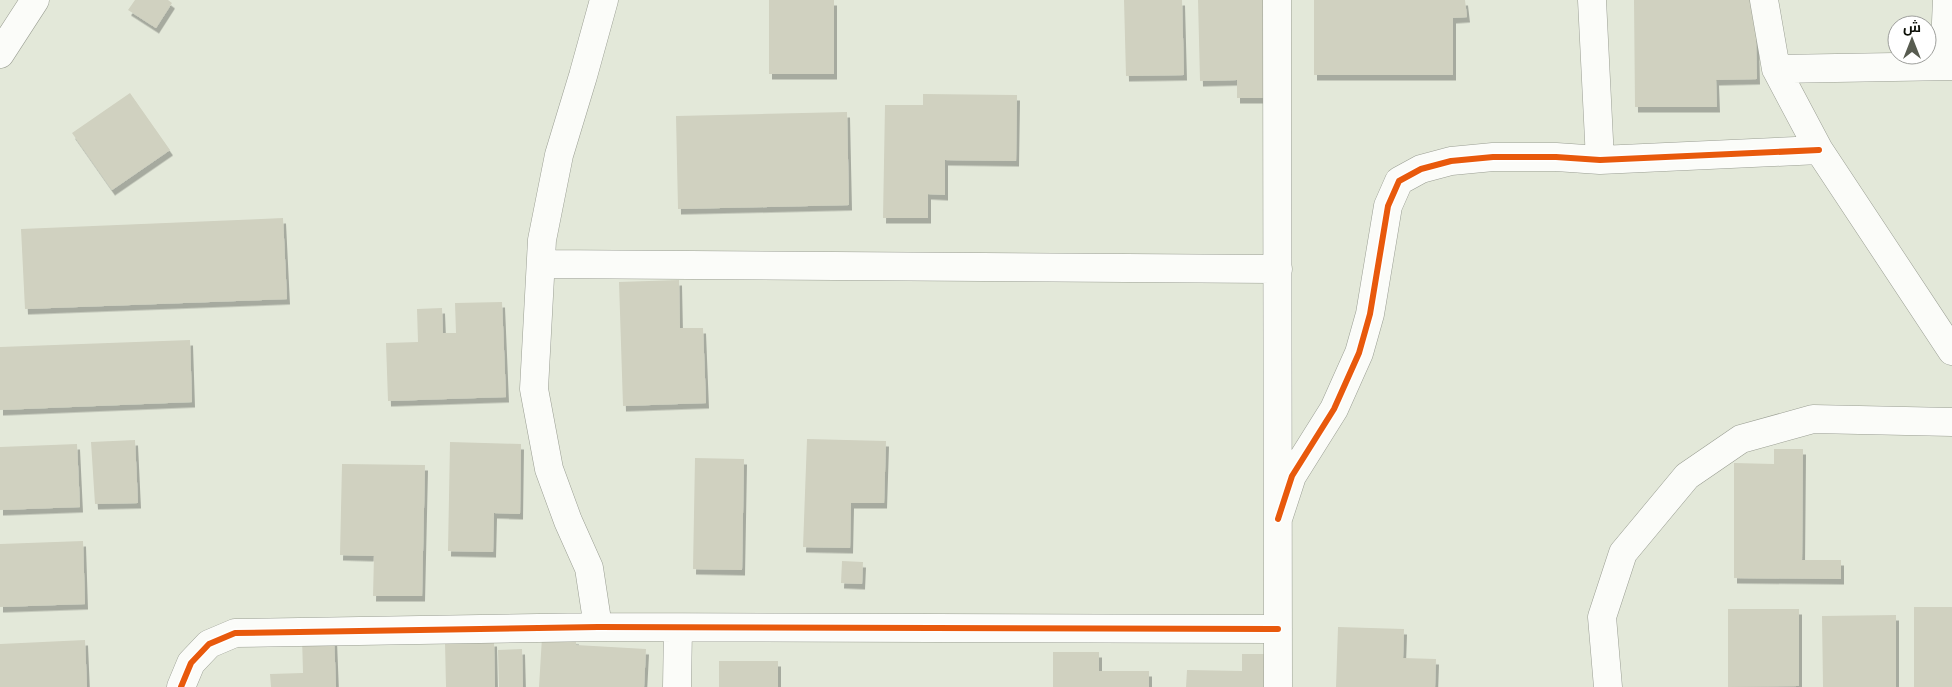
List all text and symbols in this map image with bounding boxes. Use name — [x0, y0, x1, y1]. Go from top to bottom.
north arrow — [1887, 15, 1937, 65]
text: ش — [1903, 19, 1921, 36]

